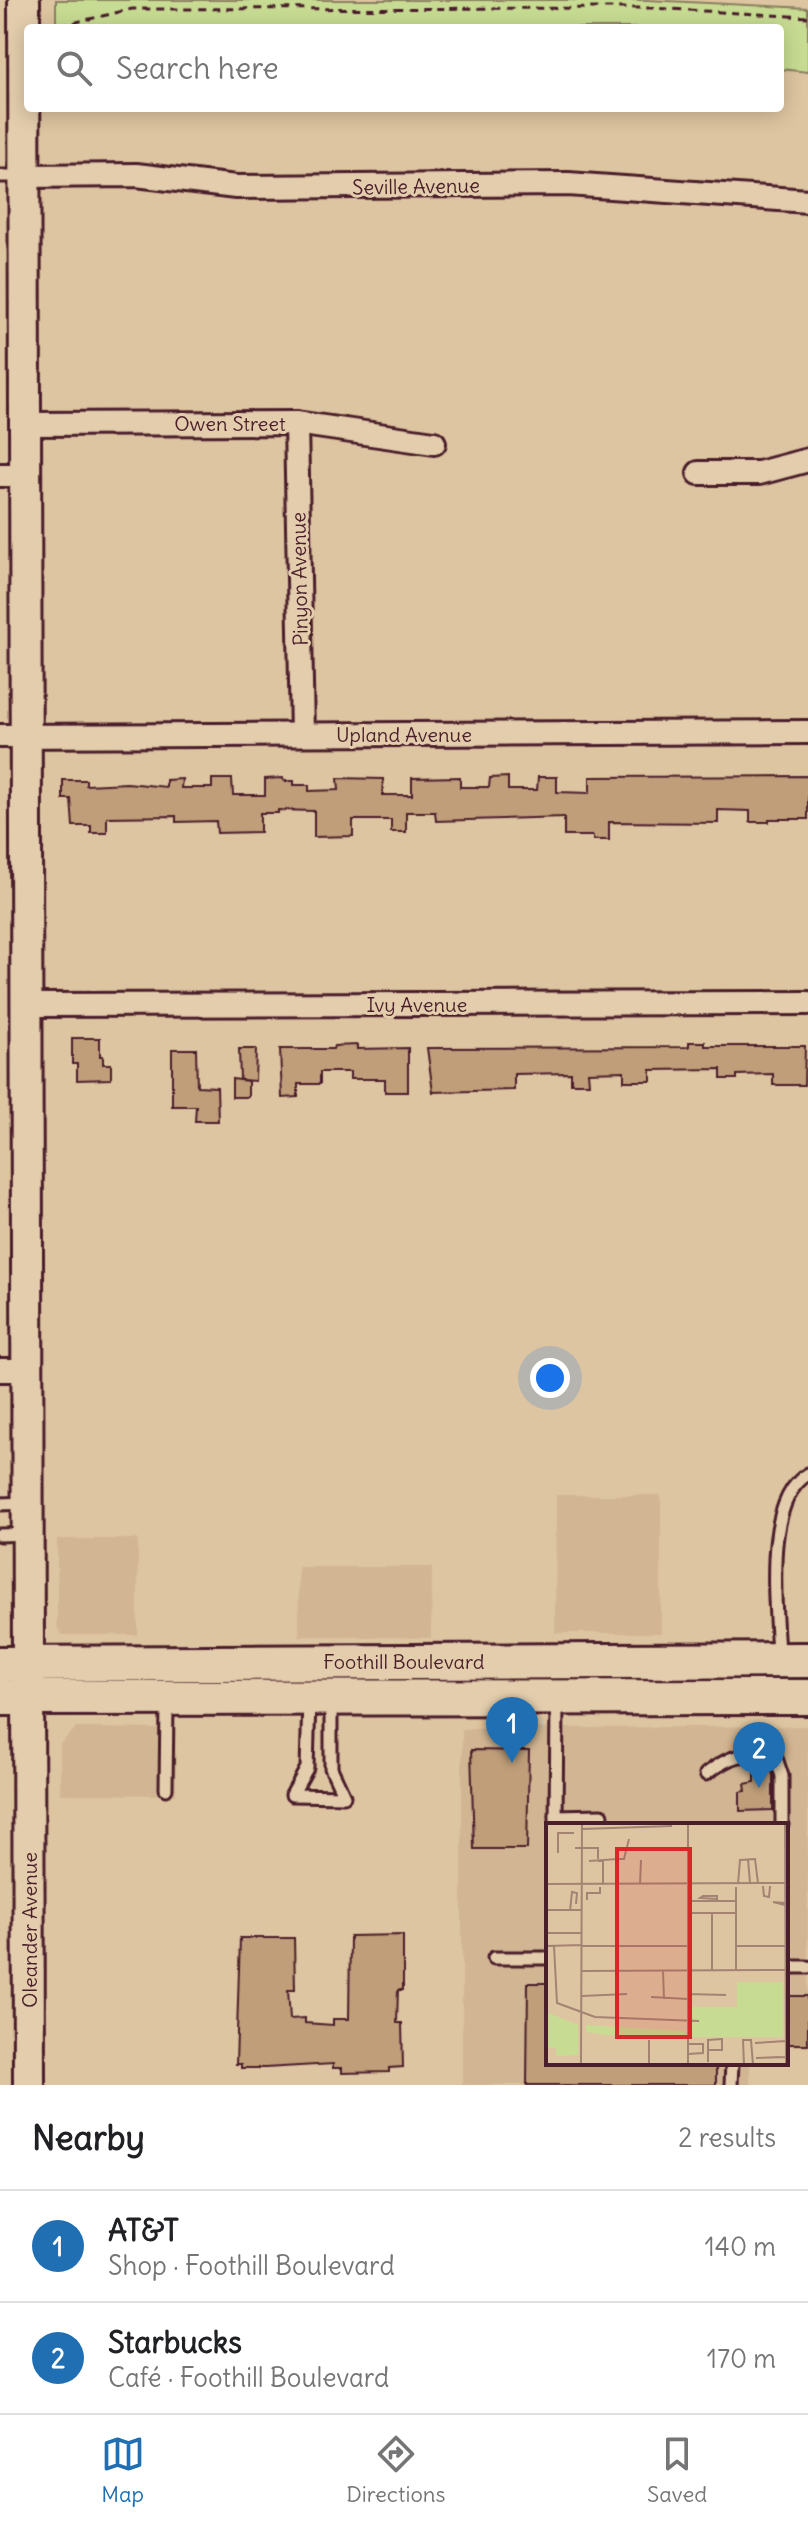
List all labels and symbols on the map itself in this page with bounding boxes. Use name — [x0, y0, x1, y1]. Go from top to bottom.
street label: Seville Avenue — [352, 172, 480, 200]
street label: Owen Street — [174, 411, 286, 436]
street label: Pinyon Avenue — [285, 512, 313, 646]
street label: Upland Avenue — [336, 722, 472, 747]
street label: Ivy Avenue — [367, 992, 467, 1017]
your location — [530, 1358, 570, 1398]
street label: Foothill Boulevard — [323, 1649, 485, 1674]
pin: 1 — [486, 1697, 538, 1763]
pin: 2 — [733, 1722, 785, 1788]
inset map — [546, 1823, 788, 2065]
street label: Oleander Avenue — [17, 1852, 42, 2008]

